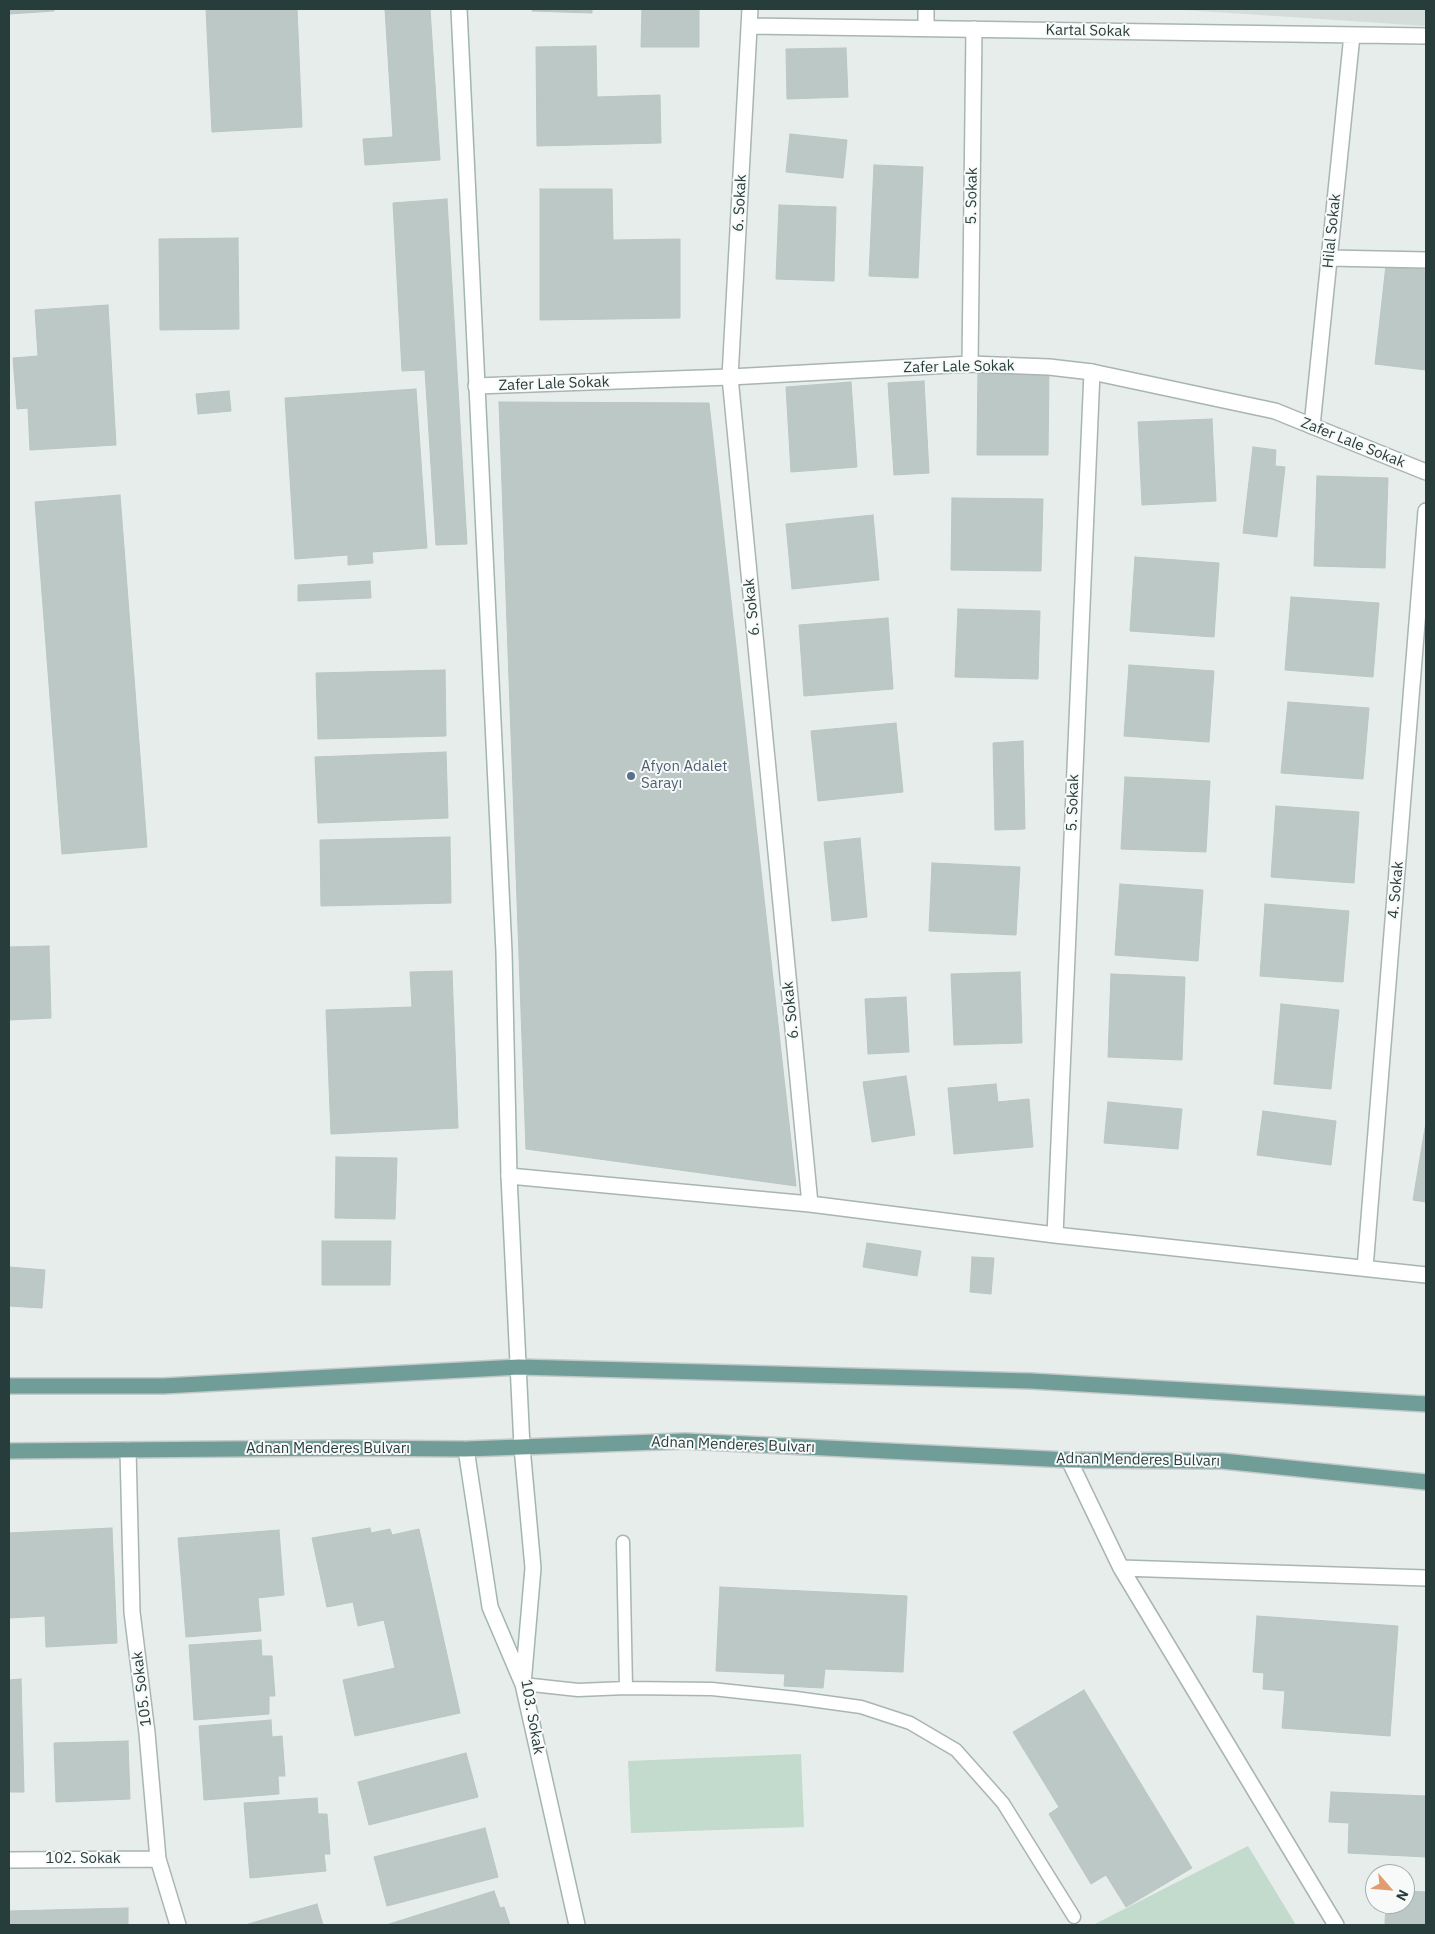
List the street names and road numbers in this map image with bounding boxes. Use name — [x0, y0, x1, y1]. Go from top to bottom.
street label: Kartal Sokak — [1046, 21, 1130, 41]
street label: 5. Sokak — [962, 167, 982, 225]
street label: 6. Sokak — [730, 174, 750, 232]
street label: Hilal Sokak — [1319, 193, 1345, 269]
street label: Zafer Lale Sokak — [903, 357, 1015, 377]
street label: Zafer Lale Sokak — [498, 373, 610, 395]
street label: Zafer Lale Sokak — [1298, 414, 1408, 472]
street label: 6. Sokak — [740, 577, 764, 637]
street label: 5. Sokak — [1063, 774, 1083, 832]
street label: 4. Sokak — [1385, 861, 1407, 919]
street label: 6. Sokak — [779, 980, 803, 1040]
street label: Adnan Menderes Bulvarı — [651, 1433, 815, 1457]
street label: Adnan Menderes Bulvarı — [246, 1440, 410, 1458]
street label: Adnan Menderes Bulvarı — [1056, 1450, 1220, 1470]
street label: 105. Sokak — [128, 1650, 156, 1728]
street label: 103. Sokak — [517, 1678, 547, 1756]
street label: 102. Sokak — [45, 1850, 121, 1868]

